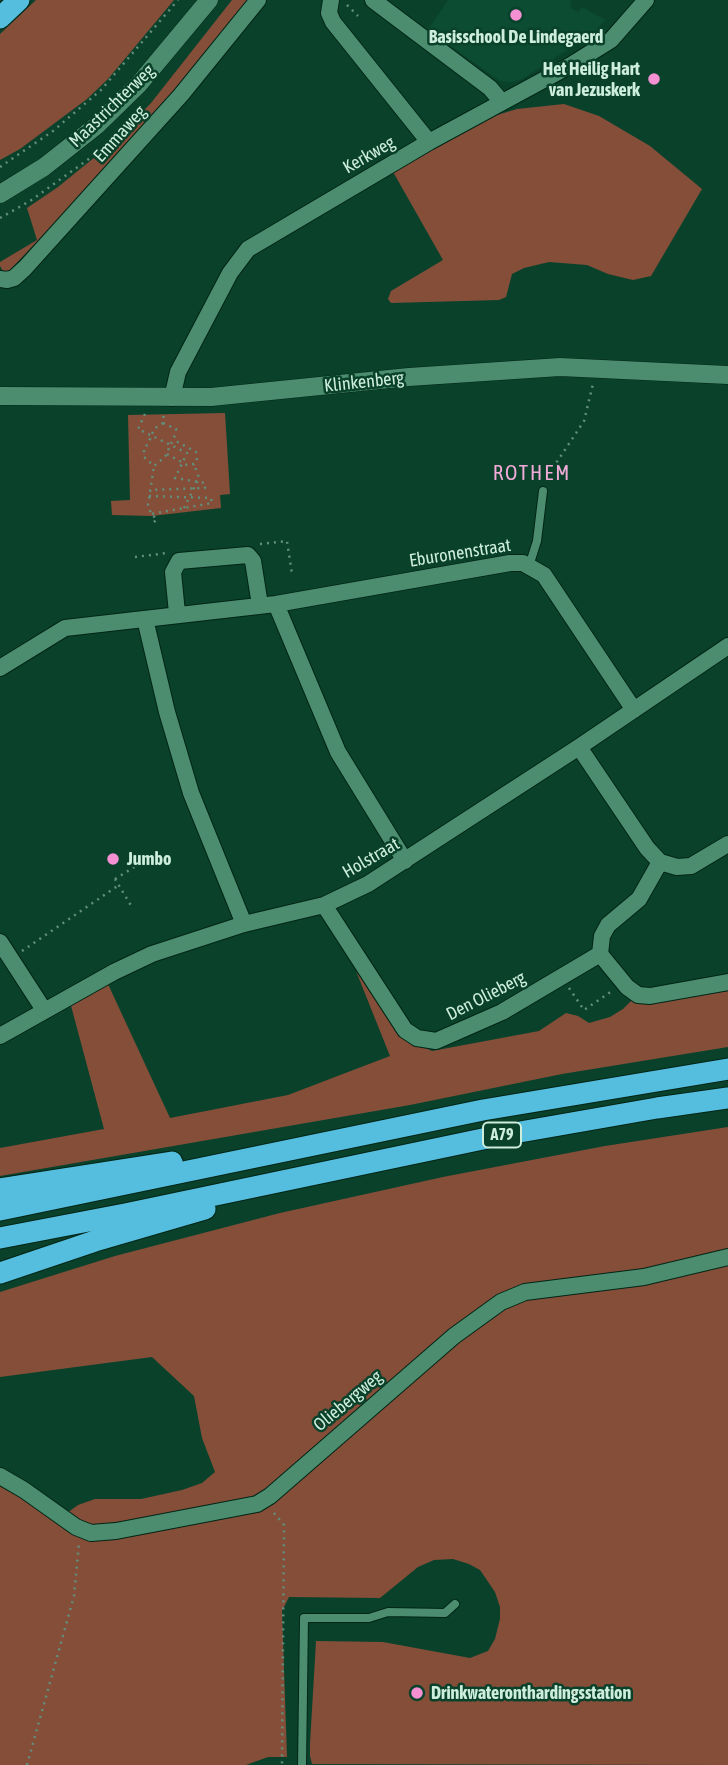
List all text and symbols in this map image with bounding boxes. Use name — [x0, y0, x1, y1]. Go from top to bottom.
marker: Basisschool De Lindegaerd — [508, 7, 524, 23]
place label: Basisschool De Lindegaerd — [429, 26, 603, 48]
place label: Het Heilig Hart van Jezuskerk — [543, 58, 640, 100]
street label: Maastrichterweg — [65, 60, 159, 152]
marker: Het Heilig Hart van Jezuskerk — [646, 71, 662, 87]
street label: Emmaweg — [89, 101, 151, 167]
street label: Kerkweg — [339, 132, 399, 178]
street label: Klinkenberg — [323, 367, 405, 397]
district label: ROTHEM — [493, 460, 571, 486]
street label: Eburonenstraat — [408, 534, 512, 572]
street label: Holstraat — [339, 833, 403, 883]
place label: Jumbo — [127, 848, 171, 870]
marker: Jumbo — [105, 851, 121, 867]
street label: Den Olieberg — [443, 967, 529, 1025]
road number: A79 — [483, 1122, 521, 1148]
street label: Oliebergweg — [309, 1366, 387, 1436]
place label: Drinkwateronthardingsstation — [431, 1682, 631, 1704]
marker: Drinkwateronthardingsstation — [409, 1685, 425, 1701]

